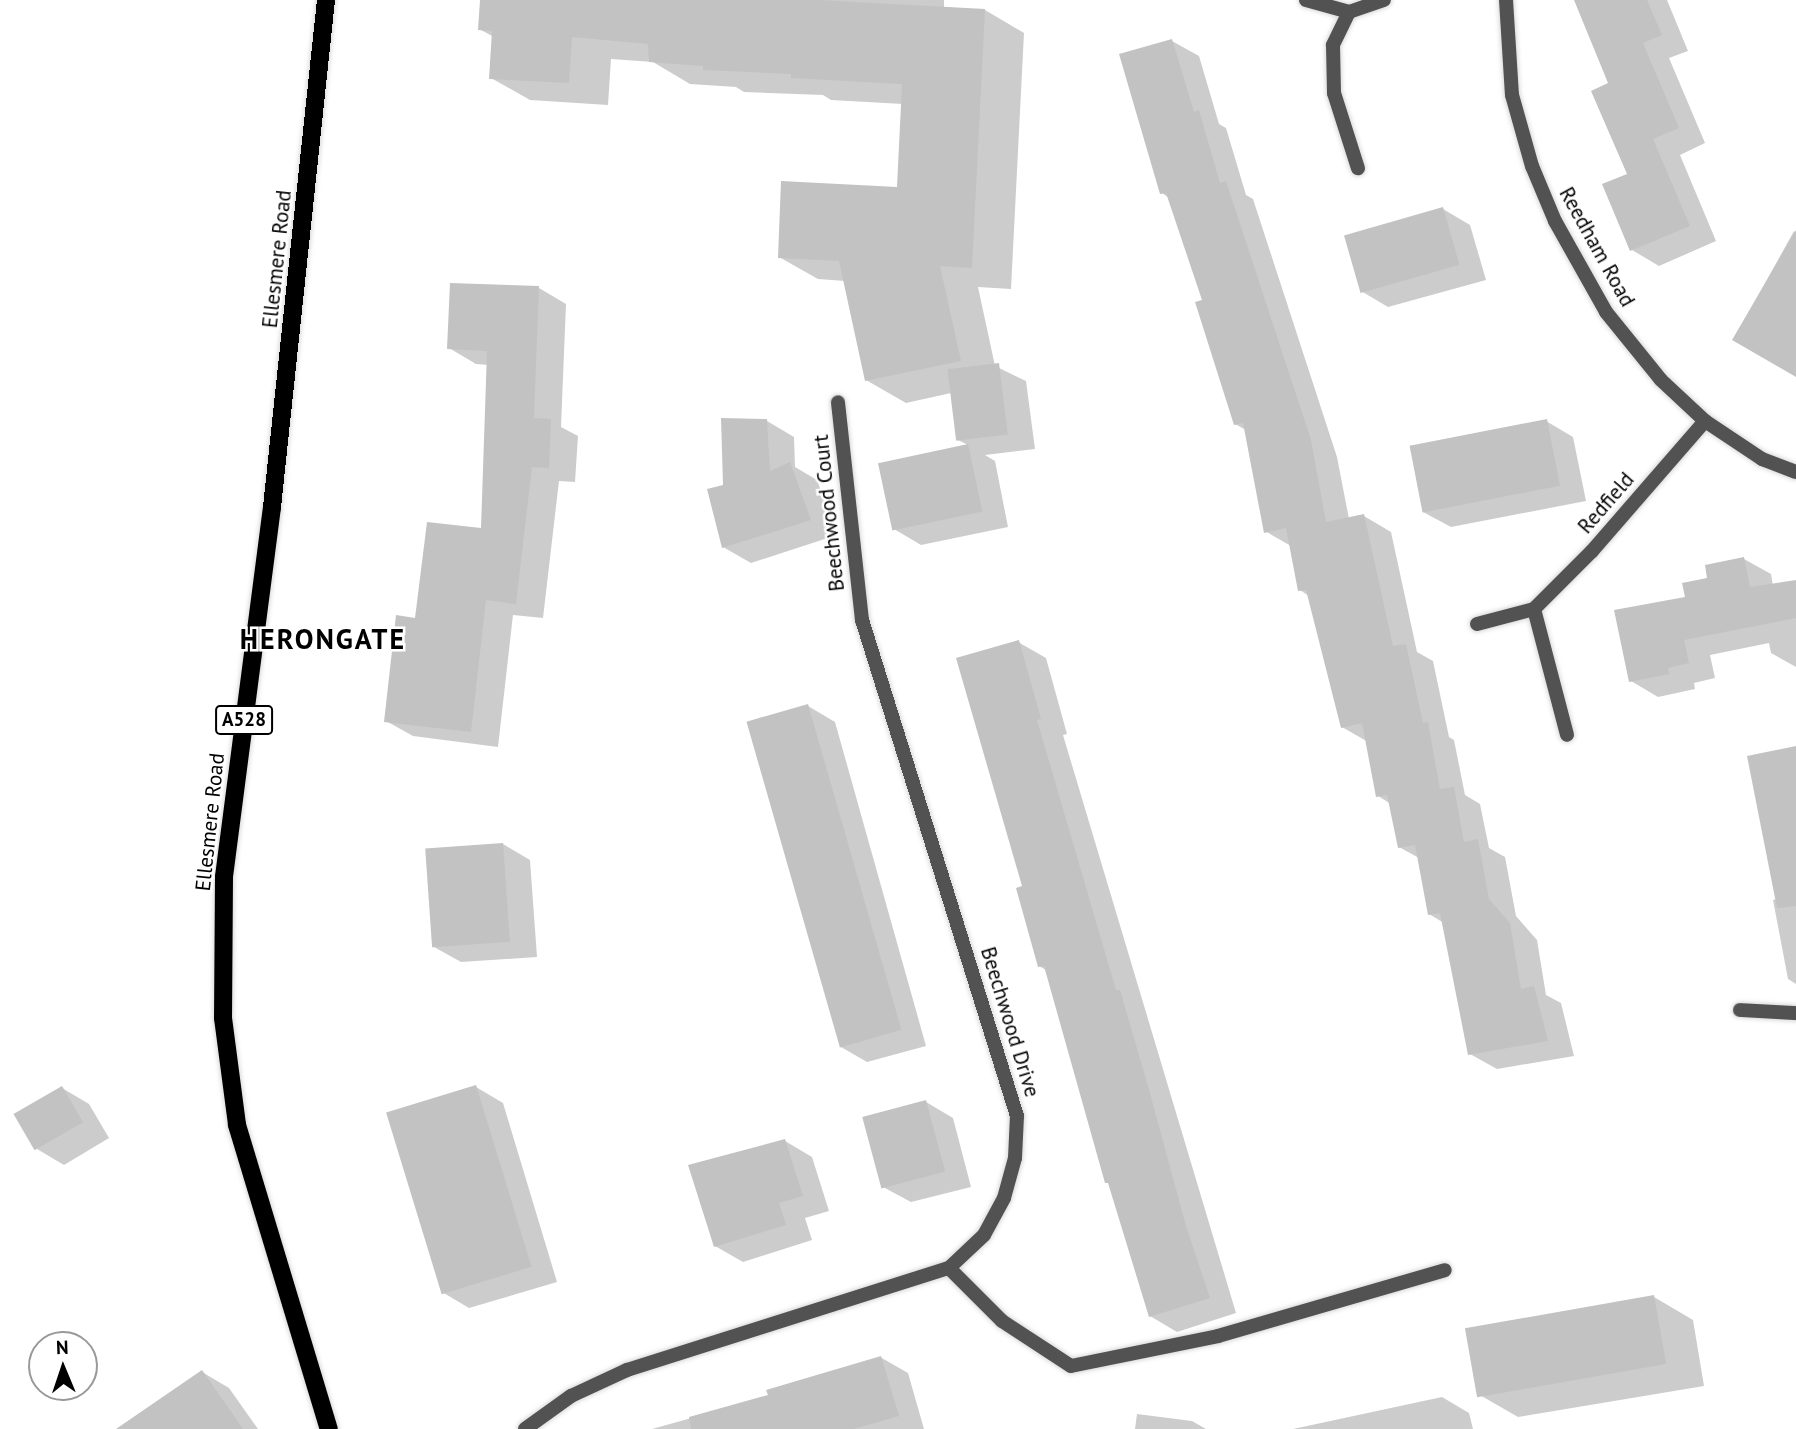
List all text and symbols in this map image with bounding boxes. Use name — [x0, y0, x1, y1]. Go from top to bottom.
street label: Reedham Road — [1554, 183, 1640, 311]
street label: Ellesmere Road — [257, 189, 297, 329]
street label: Beechwood Court — [808, 433, 850, 593]
street label: Redfield — [1573, 467, 1639, 539]
district label: HERONGATE — [241, 622, 405, 656]
road number: A528 — [214, 705, 274, 736]
street label: Ellesmere Road — [190, 752, 230, 892]
street label: Beechwood Drive — [975, 944, 1045, 1100]
north arrow — [28, 1331, 98, 1401]
text: N — [56, 1335, 69, 1359]

